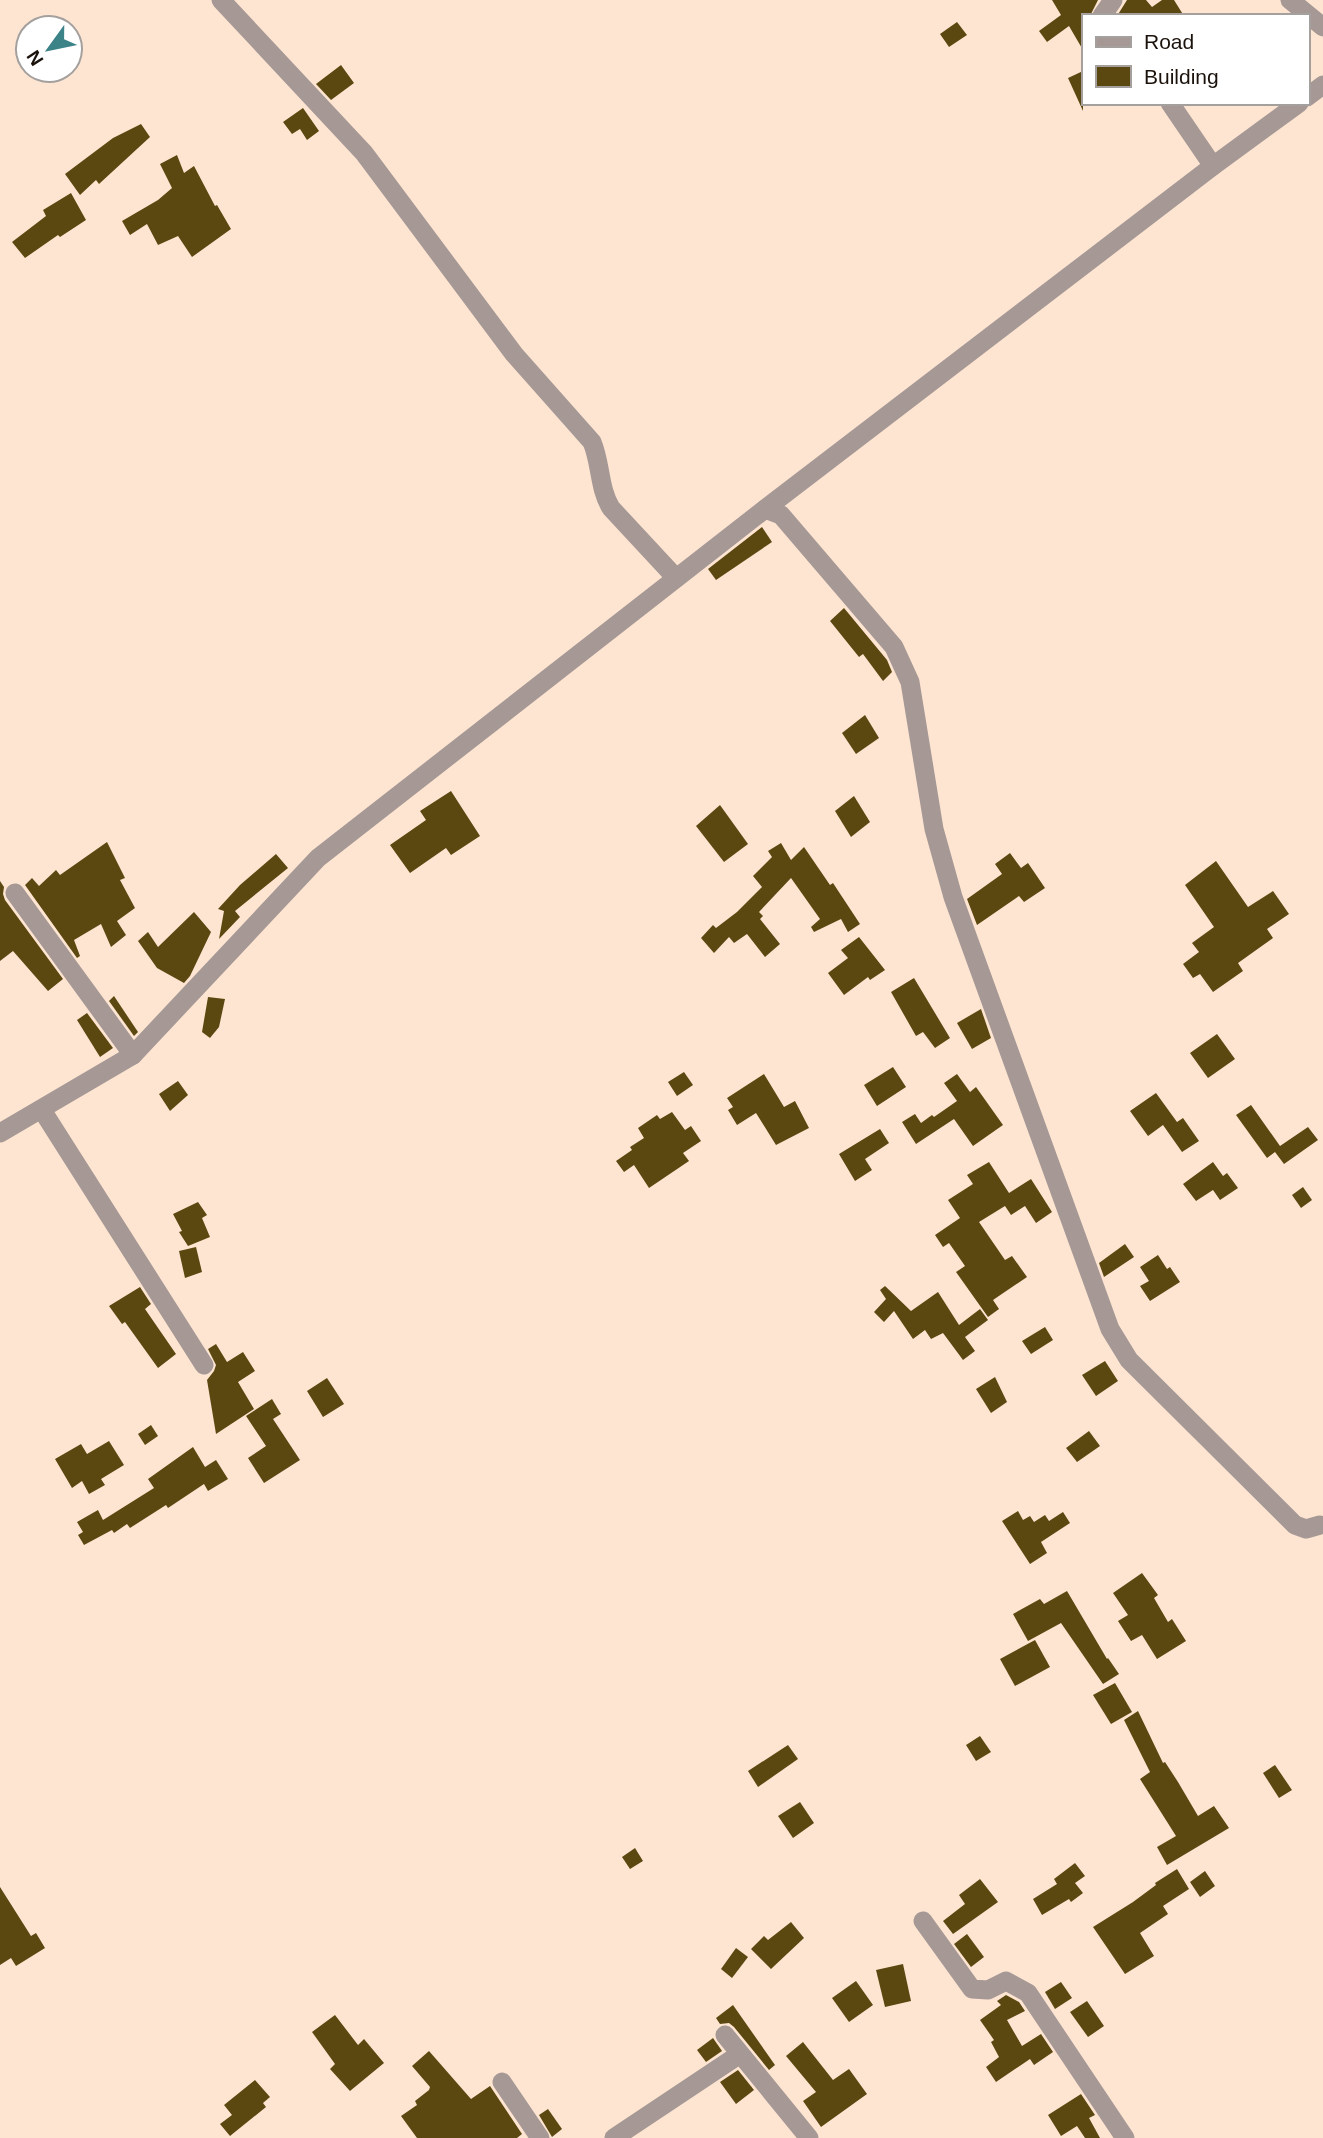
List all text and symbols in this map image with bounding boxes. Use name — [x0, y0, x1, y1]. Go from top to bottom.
north arrow — [14, 14, 84, 84]
legend — [1082, 14, 1309, 105]
text: Road — [1144, 30, 1194, 53]
text: N — [23, 47, 48, 69]
text: Building — [1144, 65, 1219, 88]

